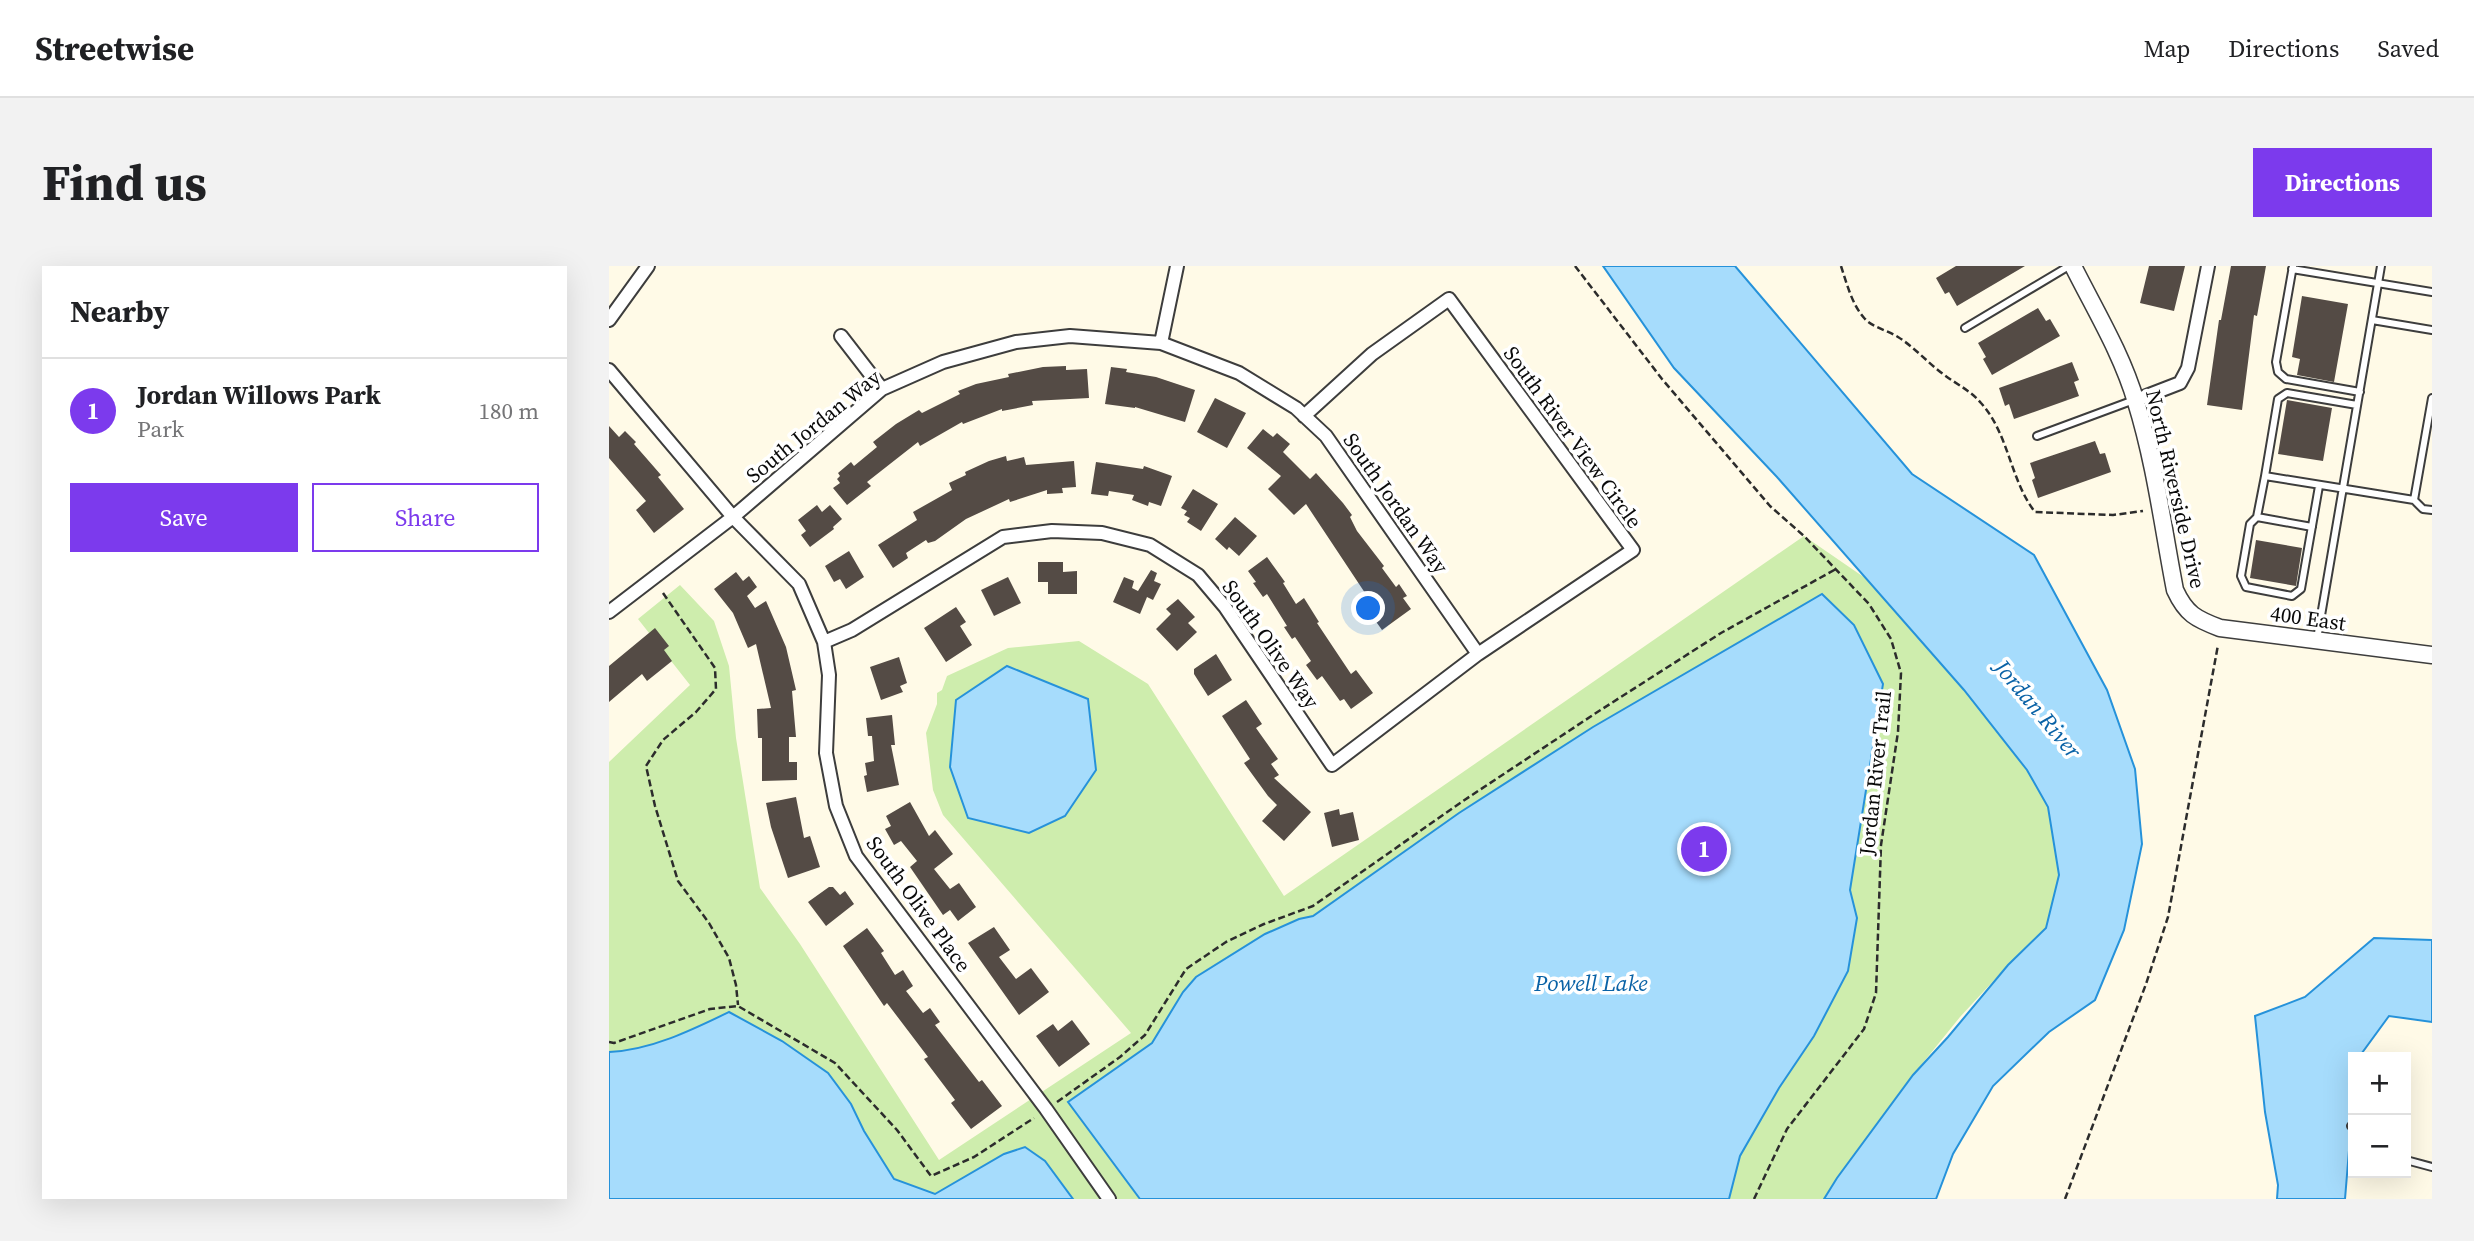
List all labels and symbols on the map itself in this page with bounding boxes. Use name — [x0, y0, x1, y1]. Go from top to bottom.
street label: South River View Circle — [1497, 340, 1649, 534]
street label: South Jordan Way — [740, 362, 887, 489]
street label: North Riverside Drive — [2139, 387, 2213, 591]
street label: South Jordan Way — [1337, 427, 1455, 579]
street label: South Olive Way — [1216, 574, 1326, 714]
your location — [1351, 591, 1385, 625]
street label: 400 East — [2269, 598, 2348, 638]
water label: Jordan River — [1985, 650, 2089, 766]
street label: Jordan River Trail — [1852, 689, 1898, 858]
pin: 1 — [1681, 823, 1727, 875]
street label: South Olive Place — [860, 830, 978, 978]
water label: Powell Lake — [1533, 967, 1648, 999]

